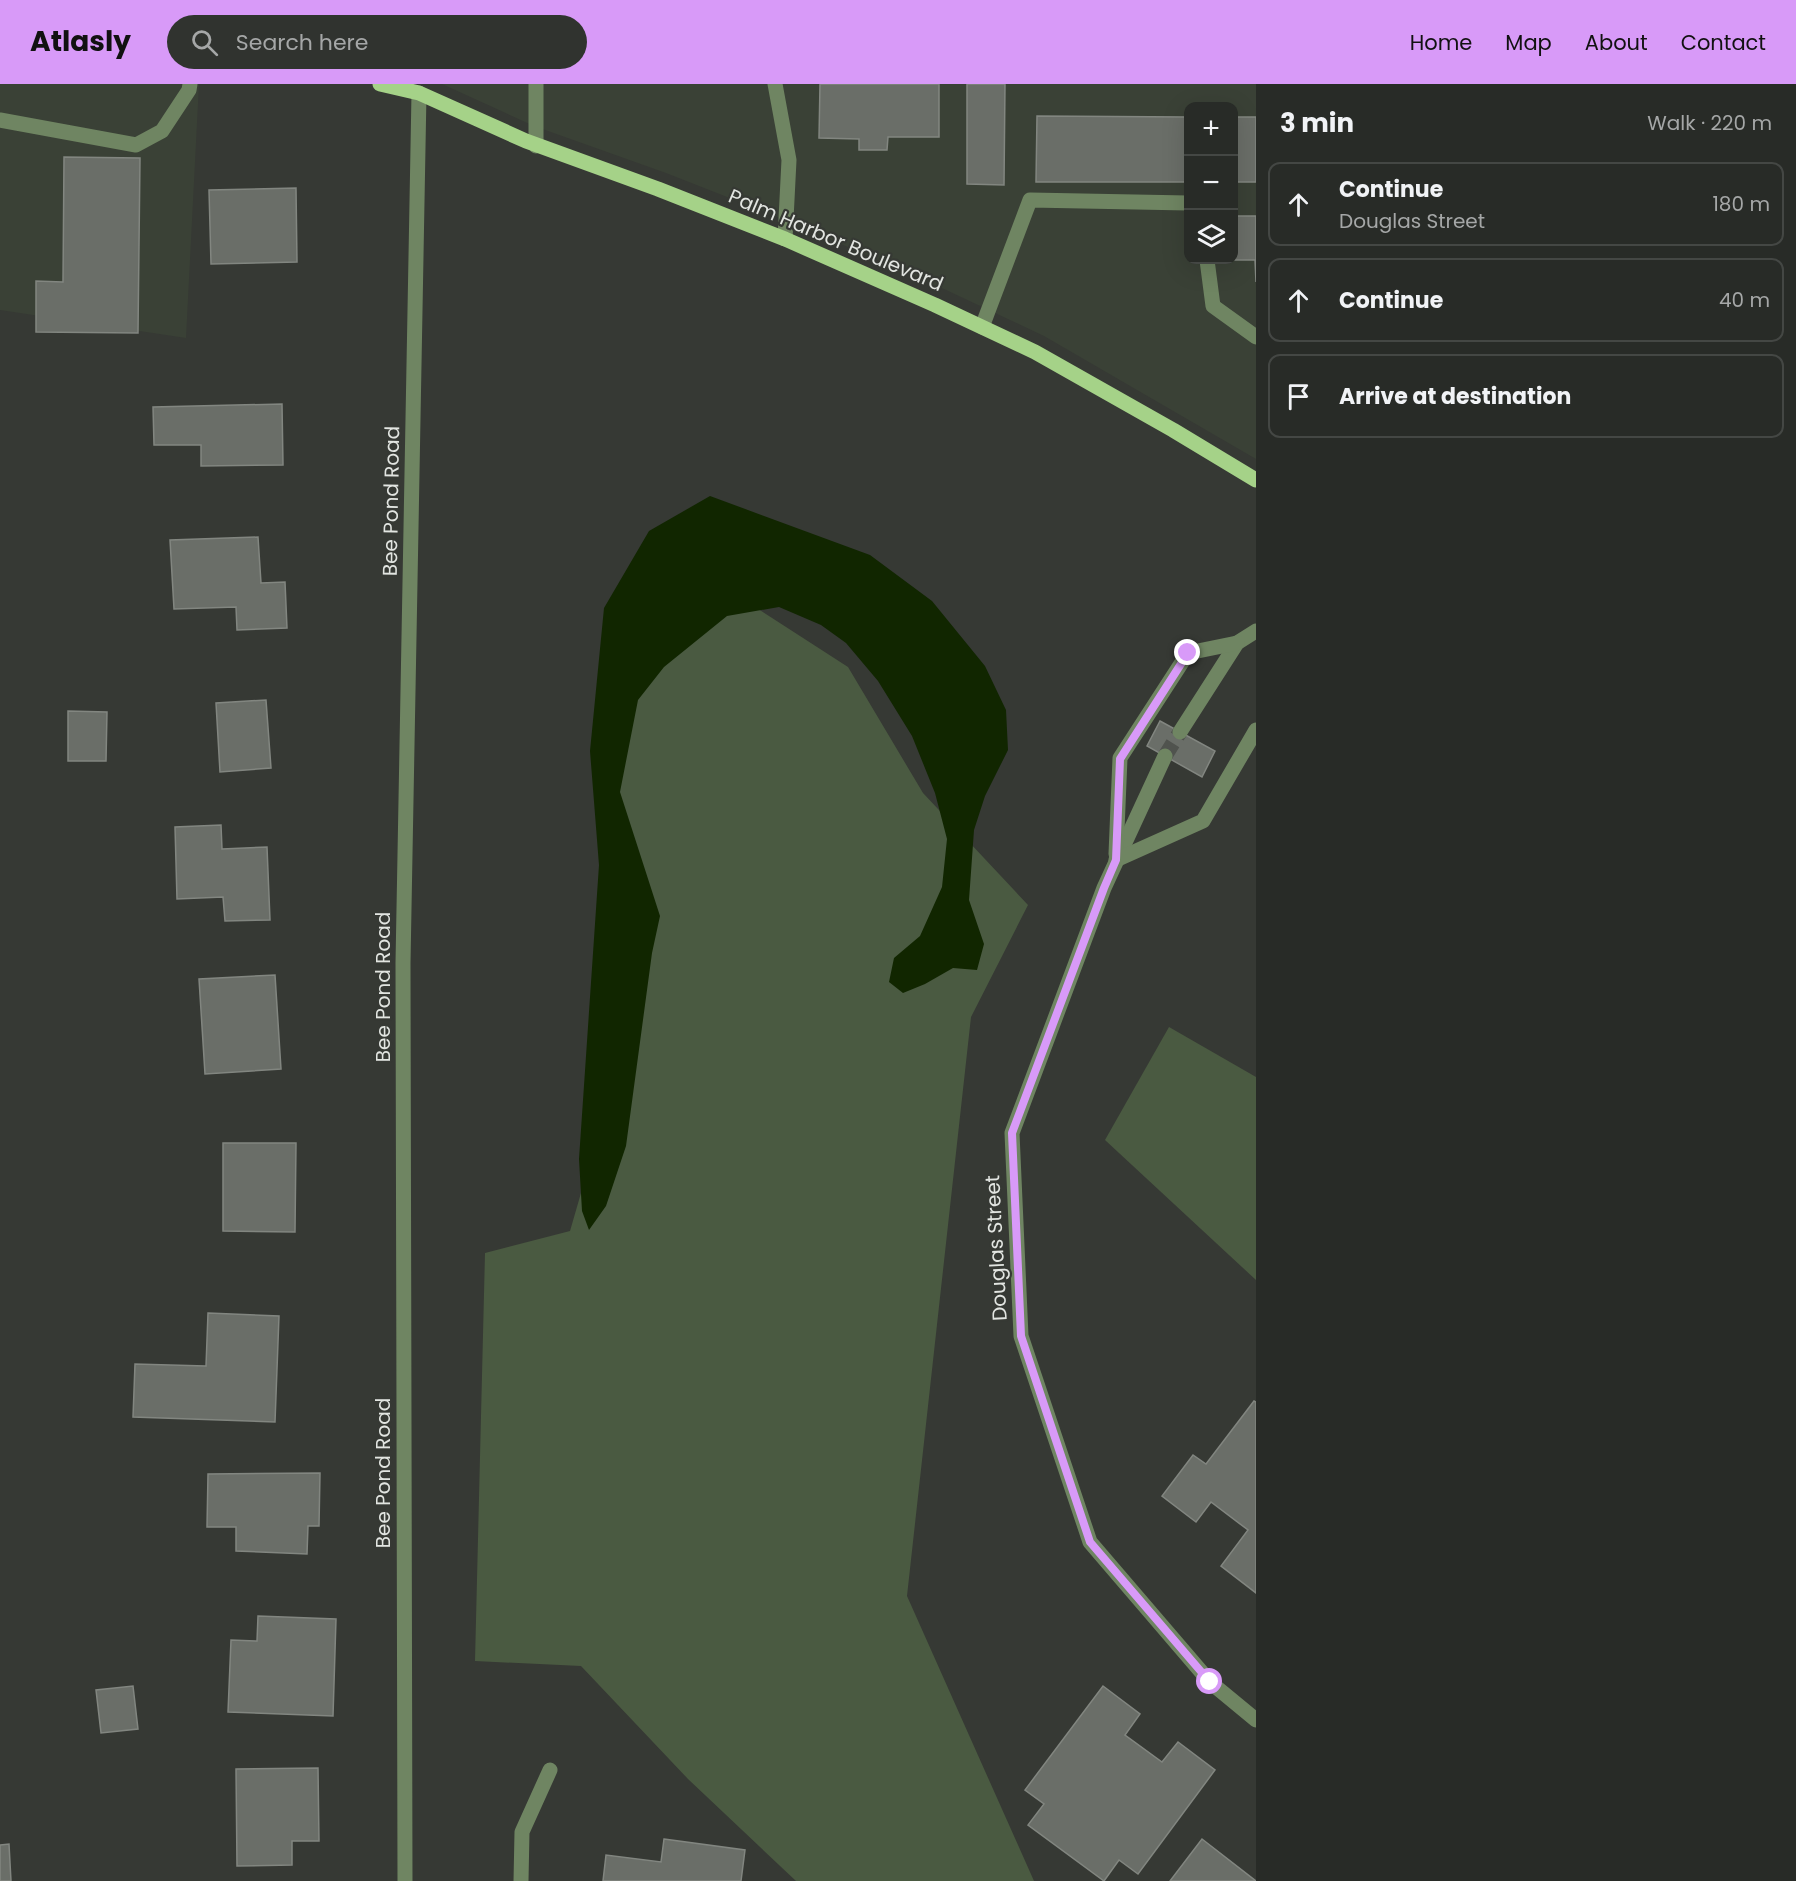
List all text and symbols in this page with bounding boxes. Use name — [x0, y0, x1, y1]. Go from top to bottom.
search box — [167, 15, 587, 69]
text: Atlasly — [30, 22, 131, 61]
icon: search — [188, 26, 221, 59]
text: Search here — [236, 27, 368, 58]
text: Home — [1410, 28, 1472, 57]
text: Map — [1505, 28, 1552, 57]
text: About — [1585, 28, 1648, 57]
text: Contact — [1681, 28, 1766, 57]
map controls — [1184, 102, 1238, 264]
button: + — [1184, 102, 1238, 156]
text: 3 min — [1280, 105, 1354, 141]
text: Walk · 220 m — [1647, 109, 1772, 137]
button: − — [1184, 156, 1238, 210]
text: Continue — [1339, 174, 1443, 205]
street label: Palm Harbor Boulevard — [724, 182, 948, 298]
icon: ahead — [1282, 188, 1315, 221]
text: 180 m — [1712, 190, 1770, 218]
text: Douglas Street — [1339, 207, 1485, 235]
button: layers — [1184, 210, 1238, 264]
icon: ahead — [1282, 284, 1315, 317]
text: Continue — [1339, 285, 1443, 316]
text: 40 m — [1719, 286, 1770, 314]
icon: arrive — [1282, 380, 1315, 413]
text: Arrive at destination — [1339, 381, 1571, 412]
street label: Bee Pond Road — [376, 426, 406, 576]
route end — [1174, 639, 1200, 665]
street label: Bee Pond Road — [369, 912, 397, 1062]
street label: Douglas Street — [978, 1174, 1014, 1322]
street label: Bee Pond Road — [369, 1398, 397, 1548]
route start — [1196, 1668, 1222, 1694]

